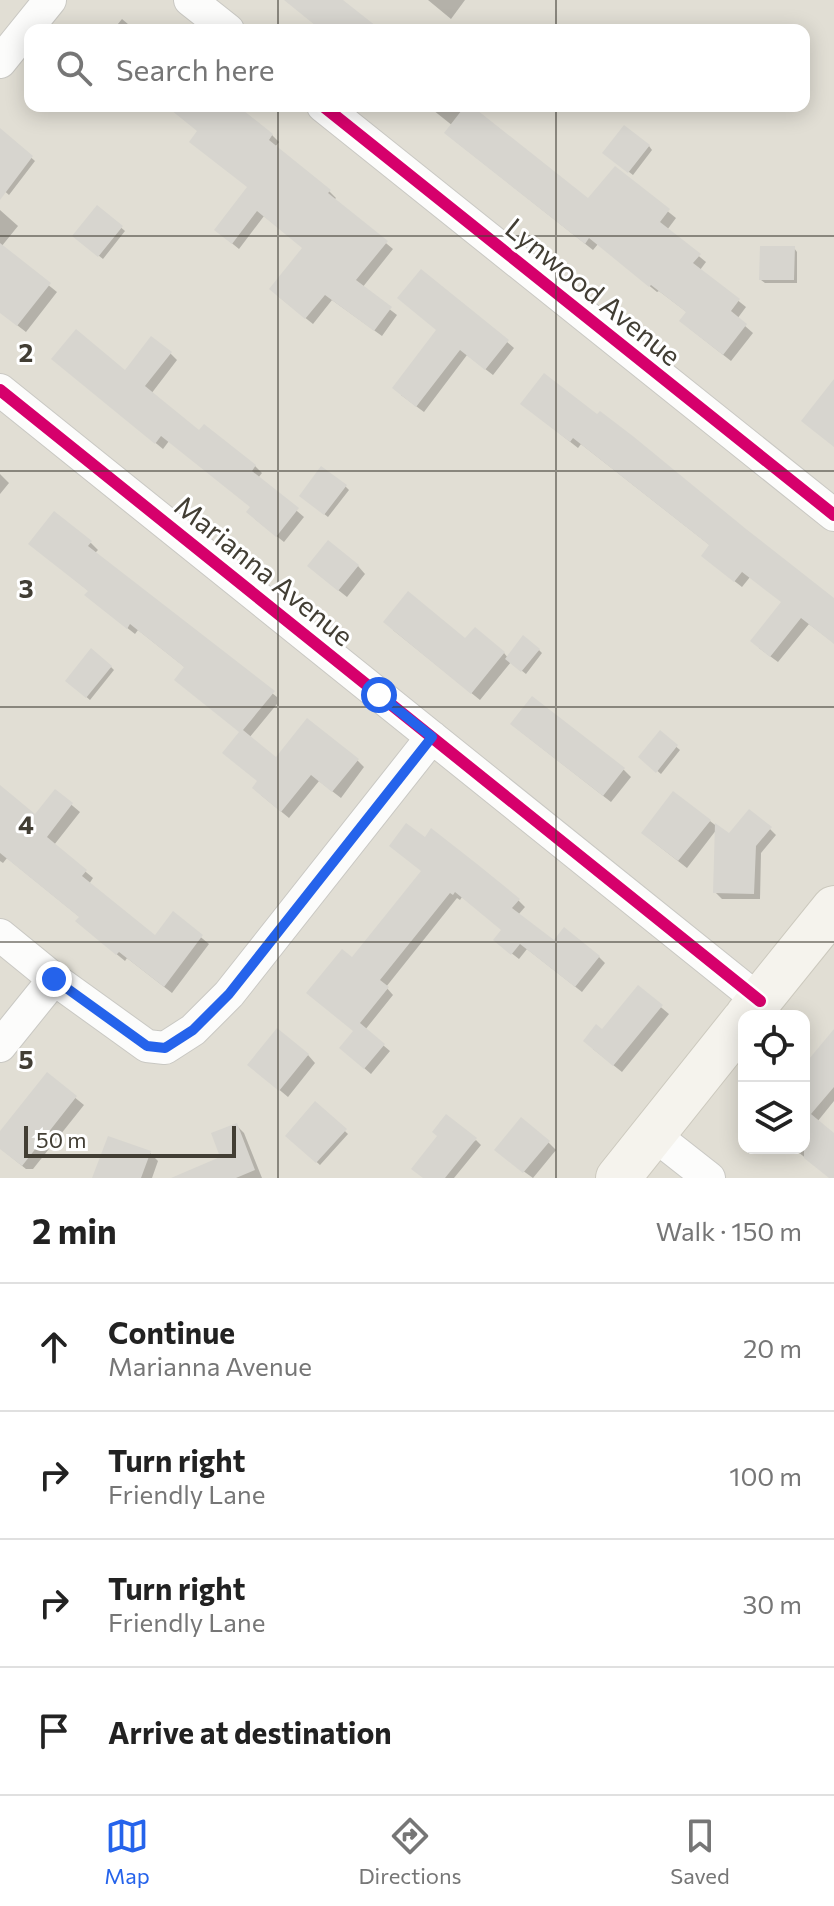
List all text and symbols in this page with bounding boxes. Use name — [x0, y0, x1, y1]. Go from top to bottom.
search box — [24, 24, 810, 112]
icon: search — [52, 46, 96, 90]
text: Search here — [116, 50, 275, 87]
street label: Lynwood Avenue — [499, 210, 688, 372]
text: 2 — [19, 336, 33, 367]
street label: Marianna Avenue — [169, 488, 361, 653]
text: 3 — [18, 572, 34, 603]
route start — [361, 677, 397, 713]
text: 4 — [18, 808, 34, 839]
route end — [36, 961, 72, 997]
map controls — [738, 1010, 810, 1154]
button: locate — [738, 1010, 810, 1082]
text: 5 — [18, 1043, 34, 1074]
button: layers — [738, 1082, 810, 1154]
scale bar — [24, 1122, 236, 1158]
text: 50 m — [36, 1126, 86, 1153]
text: 2 min — [32, 1209, 117, 1251]
text: Walk · 150 m — [656, 1215, 802, 1246]
text: Continue — [108, 1313, 235, 1350]
icon: ahead — [32, 1325, 76, 1369]
text: 20 m — [743, 1332, 802, 1363]
text: Marianna Avenue — [108, 1350, 312, 1381]
text: Turn right — [108, 1441, 245, 1478]
icon: right — [32, 1453, 76, 1497]
text: 100 m — [729, 1460, 802, 1491]
text: Friendly Lane — [108, 1478, 265, 1509]
text: Turn right — [108, 1569, 245, 1606]
icon: right — [32, 1581, 76, 1625]
text: 30 m — [743, 1588, 802, 1619]
text: Friendly Lane — [108, 1606, 265, 1637]
icon: arrive — [32, 1709, 76, 1753]
text: Arrive at destination — [108, 1713, 392, 1750]
tab: Map — [104, 1814, 150, 1889]
tab: Directions — [358, 1814, 462, 1889]
tab: Saved — [670, 1814, 730, 1889]

